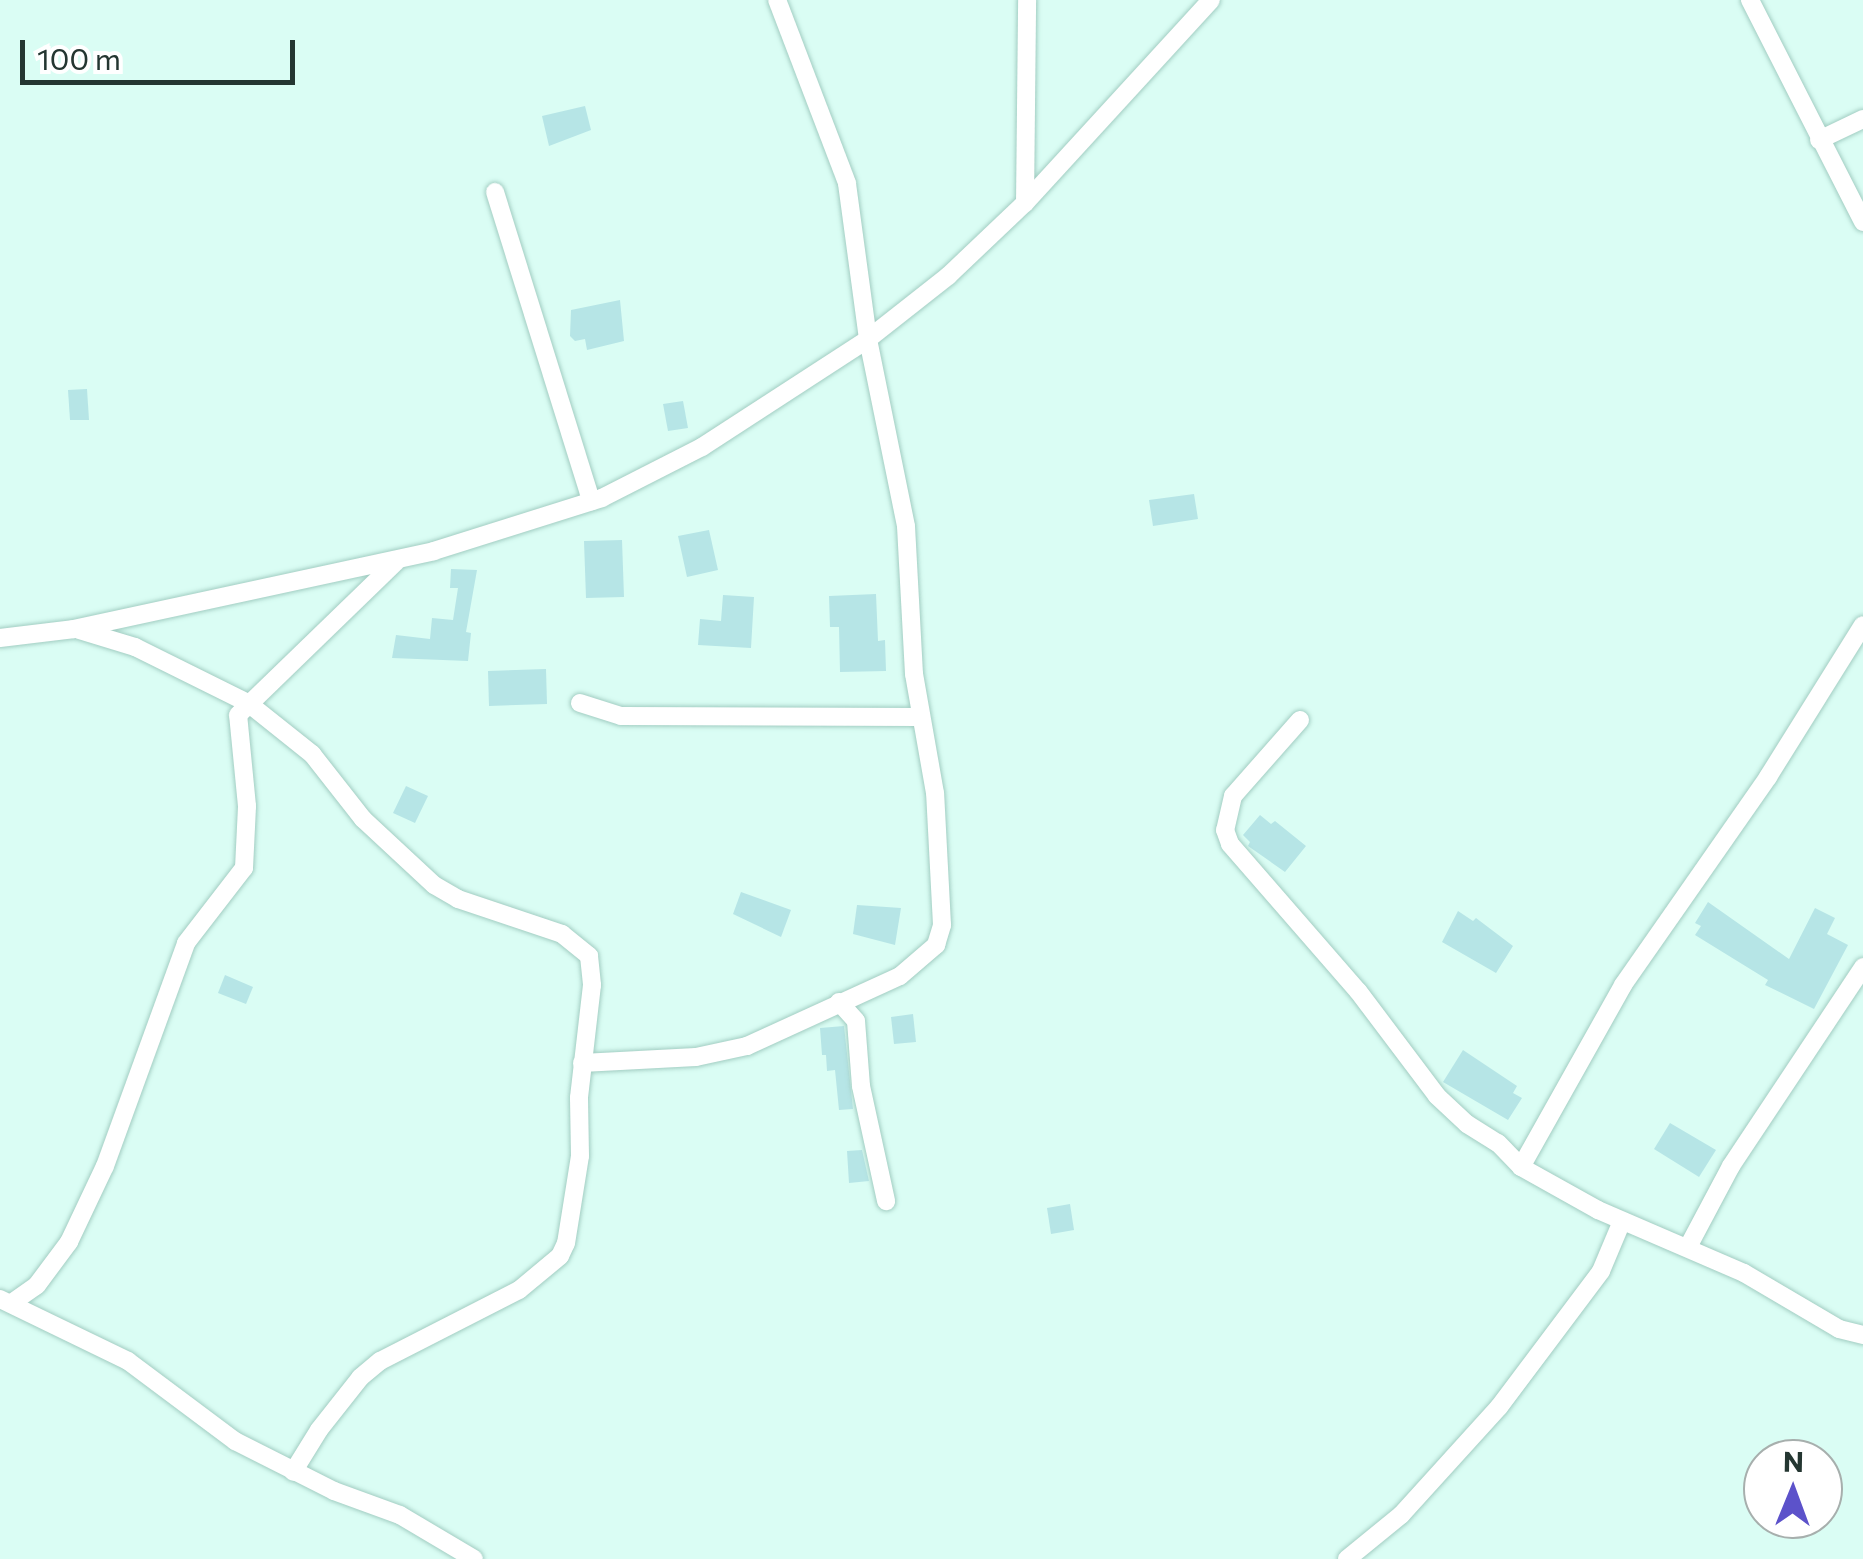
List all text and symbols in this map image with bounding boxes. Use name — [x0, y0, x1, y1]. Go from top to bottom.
scale bar — [25, 20, 300, 82]
text: 100 m — [37, 39, 121, 76]
north arrow — [1743, 1439, 1843, 1539]
text: N — [1783, 1444, 1804, 1478]

